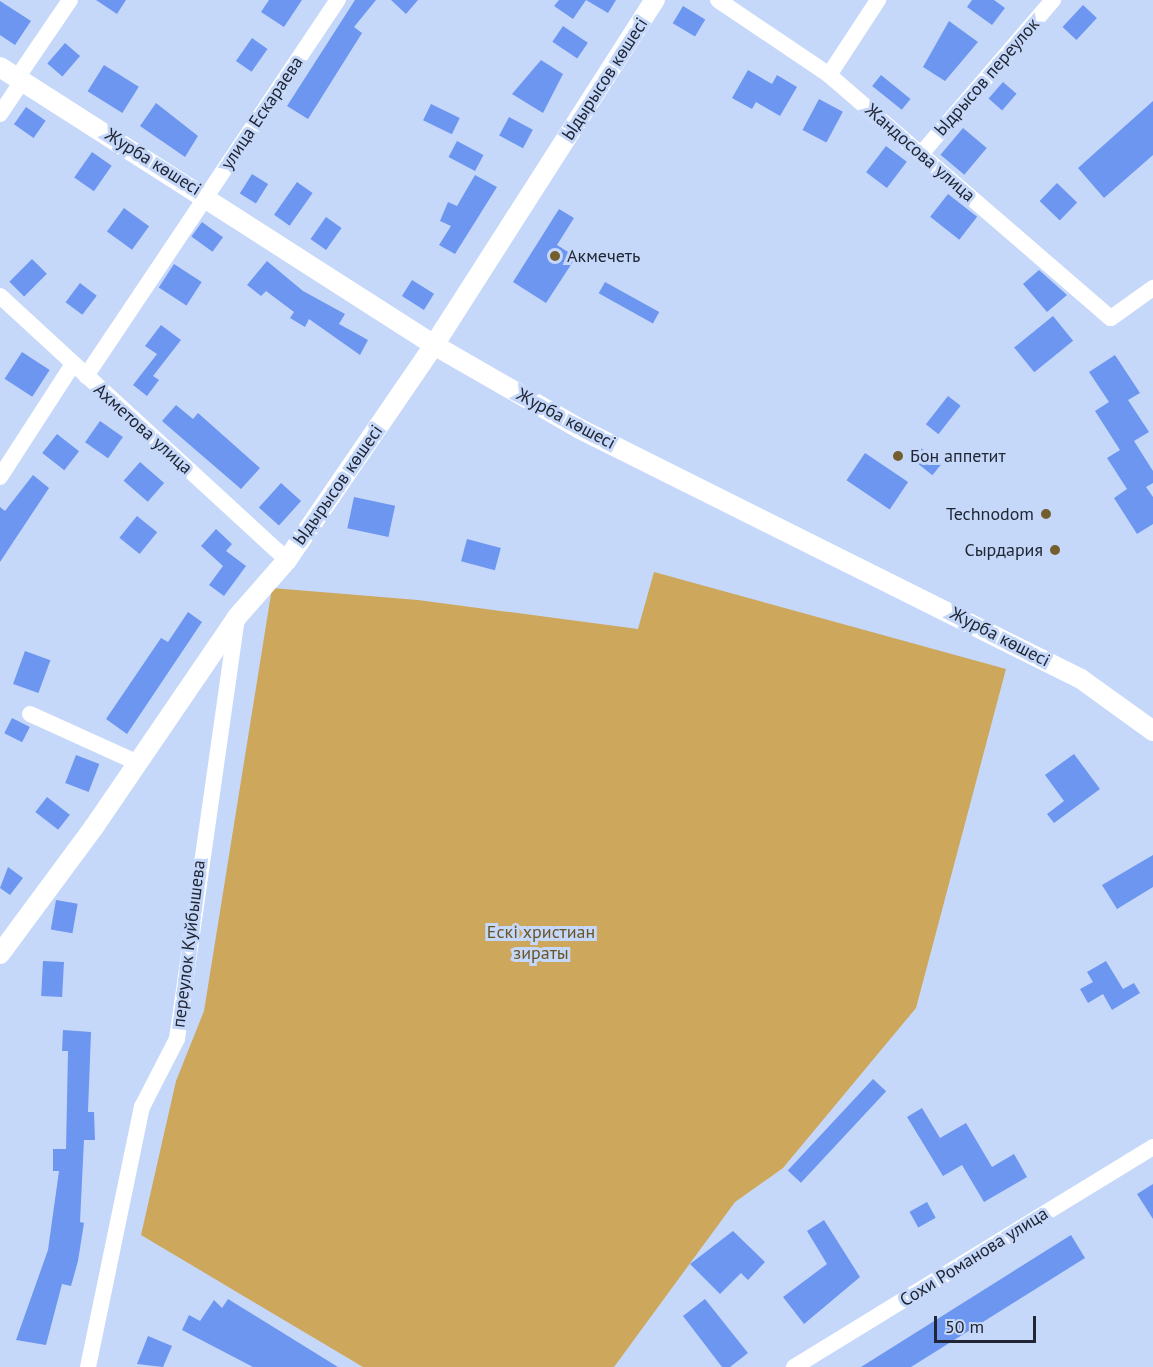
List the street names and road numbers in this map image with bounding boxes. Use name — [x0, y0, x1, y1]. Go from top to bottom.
street label: Ыдырысов көшесі — [557, 14, 653, 144]
street label: Ыдрысов переулок — [930, 14, 1044, 140]
street label: улица Ескараева — [216, 52, 308, 174]
street label: Жандосова улица — [861, 99, 979, 207]
street label: Журба көшесі — [101, 124, 205, 200]
street label: Ахметова улица — [89, 379, 197, 479]
street label: Журба көшесі — [513, 384, 619, 454]
street label: Ыдырысов көшесі — [289, 421, 387, 549]
street label: Журба көшесі — [946, 603, 1054, 671]
street label: переулок Куйбышева — [168, 859, 210, 1029]
street label: Сохи Романова улица — [896, 1203, 1052, 1311]

